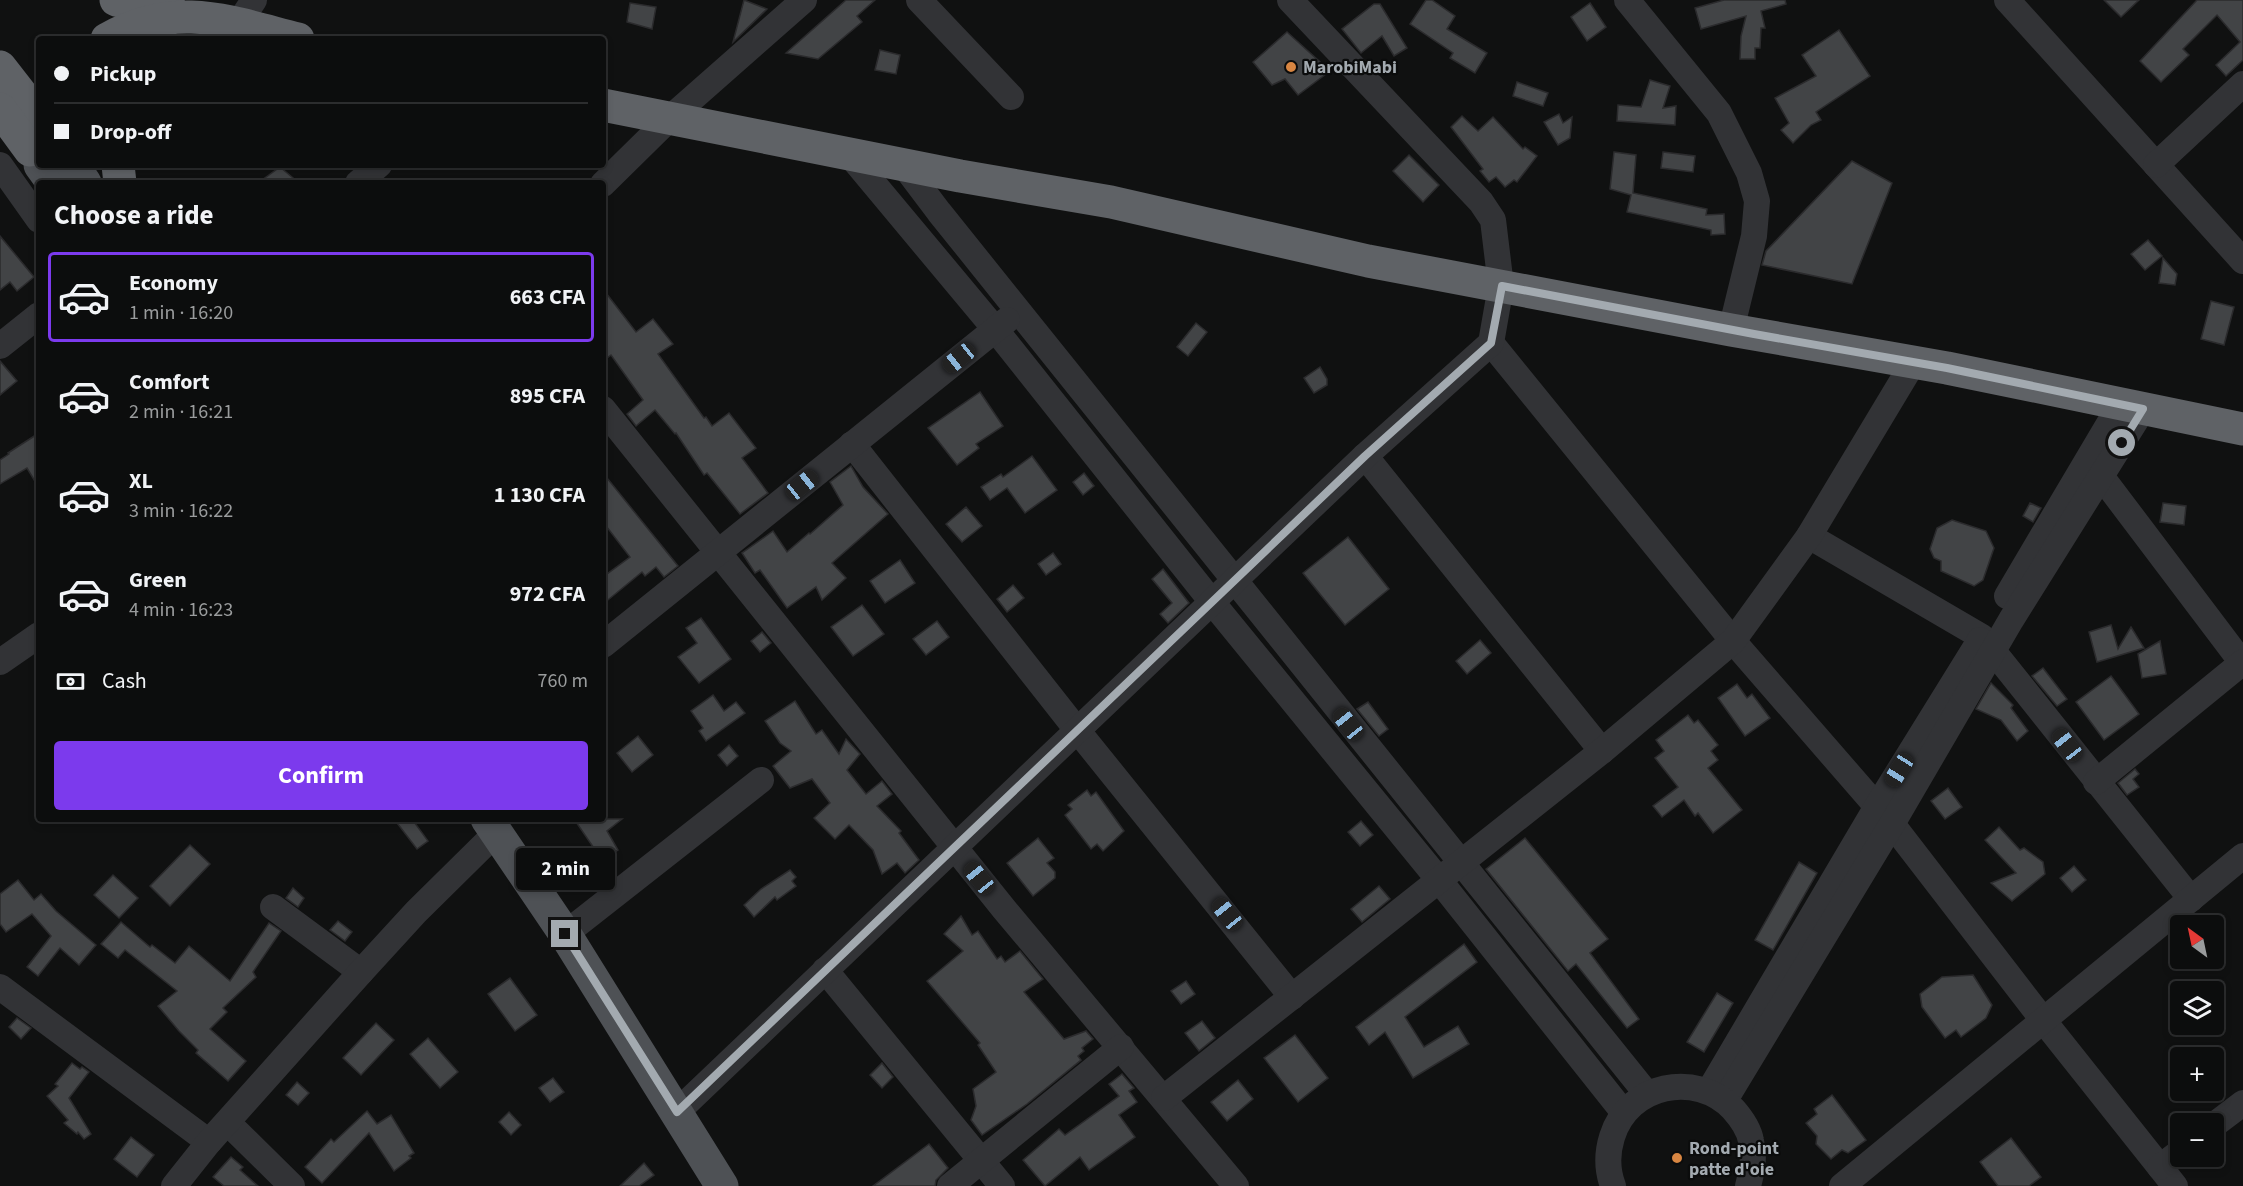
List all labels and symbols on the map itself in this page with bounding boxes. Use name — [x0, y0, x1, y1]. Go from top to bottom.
place label: MarobiMabi — [1303, 55, 1397, 80]
marker: MarobiMabi — [1284, 60, 1298, 74]
car — [939, 340, 979, 376]
route start — [2108, 429, 2135, 456]
car — [782, 467, 822, 503]
car — [1330, 704, 1366, 744]
car — [2049, 725, 2085, 765]
car — [1882, 750, 1916, 790]
callout: 2 min — [516, 847, 614, 889]
car — [961, 858, 997, 898]
car — [1209, 894, 1245, 934]
north arrow — [2170, 915, 2224, 969]
route end — [551, 920, 578, 947]
place label: Rond-point patte d'oie — [1689, 1136, 1779, 1182]
marker: Rond-point patte d'oie — [1670, 1151, 1684, 1165]

